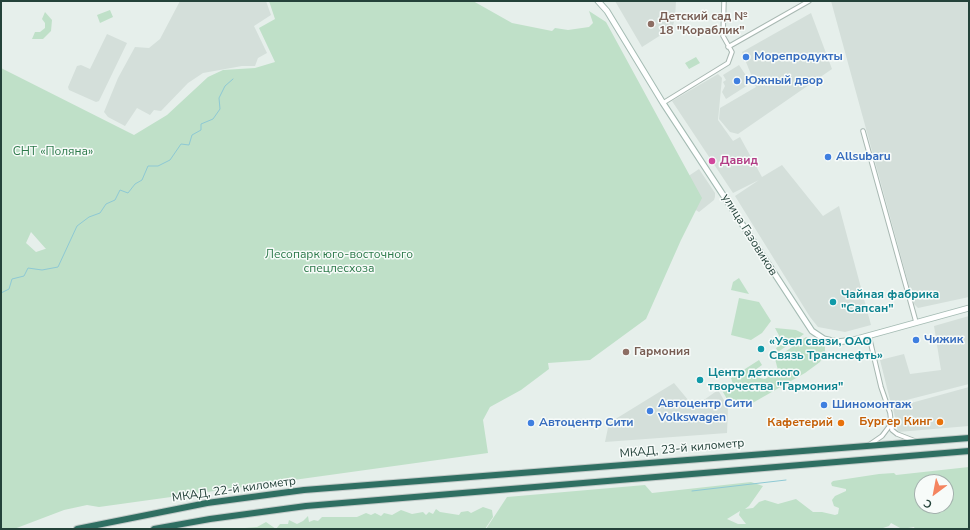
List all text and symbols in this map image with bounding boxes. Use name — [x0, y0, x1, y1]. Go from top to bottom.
place label: Детский сад № 18 "Кораблик" — [659, 10, 748, 38]
marker: Детский сад № 18 "Кораблик" — [646, 19, 656, 29]
place label: Морепродукты — [754, 50, 843, 64]
marker: Морепродукты — [741, 52, 751, 62]
place label: Южный двор — [745, 74, 823, 88]
marker: Южный двор — [732, 76, 742, 86]
park label: СНТ «Поляна» — [13, 145, 93, 159]
place label: Allsubaru — [836, 150, 891, 164]
marker: Allsubaru — [823, 152, 833, 162]
place label: Давид — [720, 154, 758, 168]
marker: Давид — [707, 156, 717, 166]
street label: улица Газовиков — [718, 191, 780, 279]
park label: Лесопарк юго-восточного спецлесхоза — [265, 248, 413, 276]
place label: Чайная фабрика "Сапсан" — [841, 288, 939, 316]
marker: Чайная фабрика "Сапсан" — [828, 297, 838, 307]
place label: Чижик — [924, 333, 963, 347]
place label: «Узел связи, ОАО Связь Транснефть» — [769, 335, 883, 363]
marker: Чижик — [911, 335, 921, 345]
marker: «Узел связи, ОАО Связь Транснефть» — [756, 344, 766, 354]
place label: Гармония — [634, 345, 690, 359]
marker: Гармония — [621, 347, 631, 357]
place label: Центр детского творчества "Гармония" — [708, 366, 843, 394]
marker: Центр детского творчества "Гармония" — [695, 375, 705, 385]
place label: Автоцентр Сити Volkswagen — [658, 397, 753, 425]
place label: Шиномонтаж — [832, 398, 911, 412]
marker: Шиномонтаж — [819, 400, 829, 410]
marker: Автоцентр Сити Volkswagen — [645, 406, 655, 416]
place label: Бургер Кинг — [859, 415, 932, 429]
place label: Автоцентр Сити — [539, 416, 634, 430]
place label: Кафетерий — [767, 416, 833, 430]
marker: Бургер Кинг — [935, 417, 945, 427]
marker: Автоцентр Сити — [526, 418, 536, 428]
marker: Кафетерий — [836, 418, 846, 428]
street label: МКАД, 23-й километр — [619, 436, 745, 462]
street label: МКАД, 22-й километр — [171, 474, 297, 506]
north arrow — [914, 474, 954, 514]
text: С — [921, 495, 935, 512]

